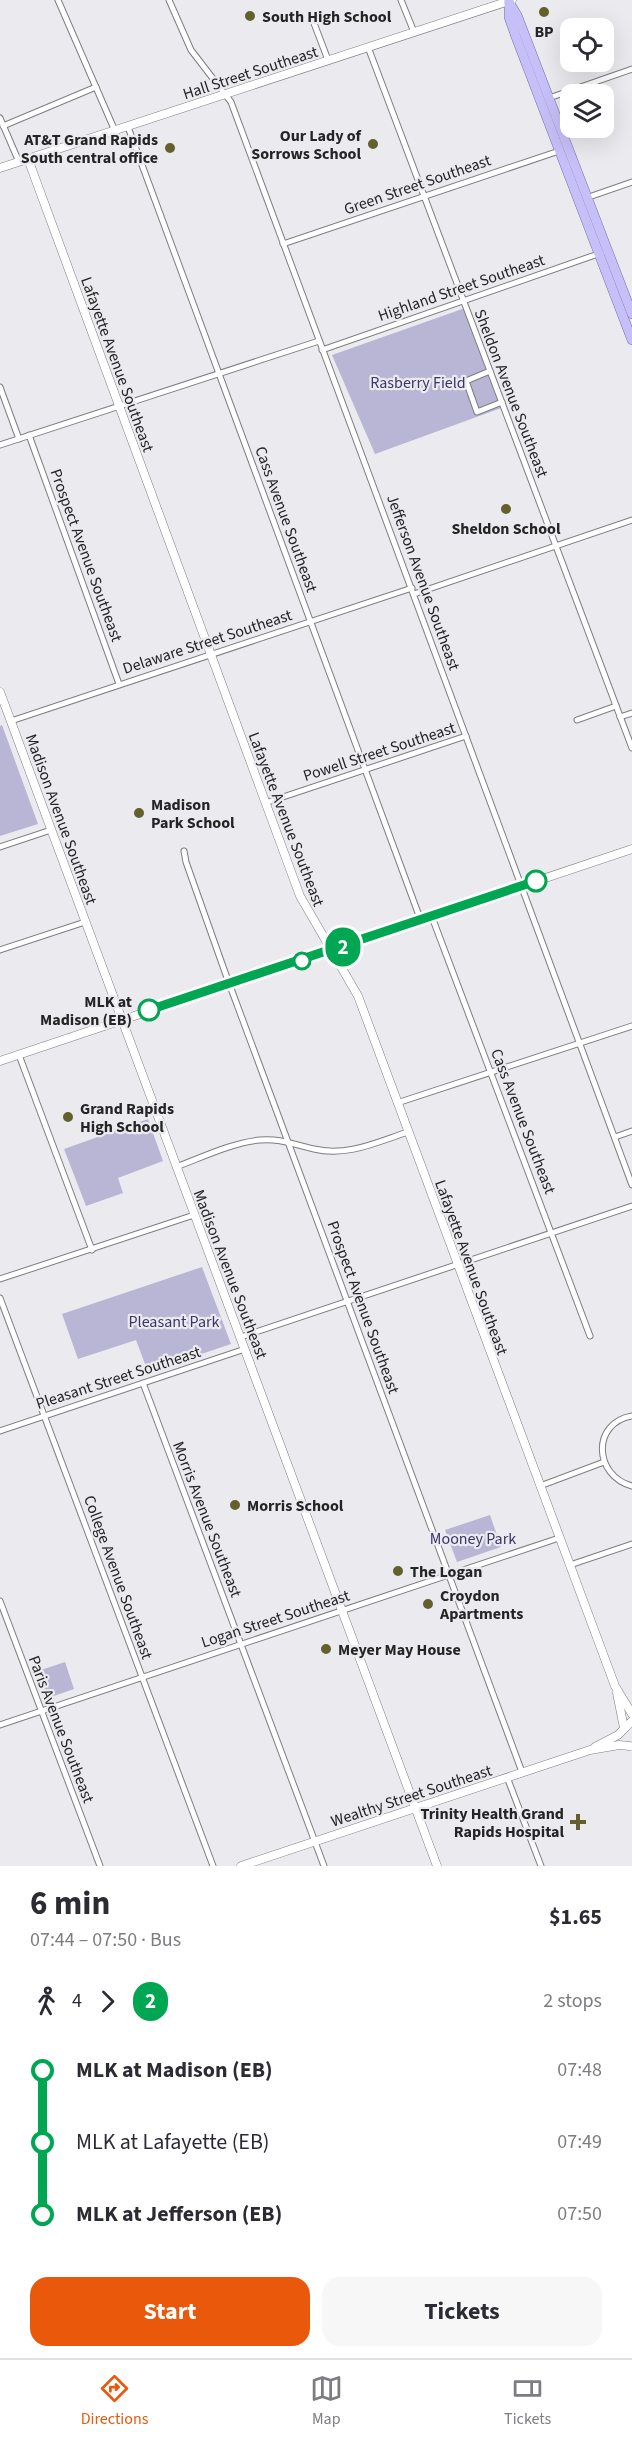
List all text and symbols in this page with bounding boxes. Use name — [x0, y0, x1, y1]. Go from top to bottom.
marker: BP — [537, 5, 551, 19]
place label: South High School — [262, 6, 392, 28]
marker: South High School — [243, 9, 257, 23]
map controls — [560, 18, 614, 138]
button: locate — [560, 18, 614, 72]
place label: BP — [534, 21, 554, 43]
street label: Hall Street Southeast — [180, 41, 321, 105]
button: layers — [560, 84, 614, 138]
place label: Our Lady of Sorrows School — [251, 125, 362, 165]
place label: AT&T Grand Rapids South central office — [21, 129, 158, 169]
marker: Our Lady of Sorrows School — [366, 137, 380, 151]
marker: AT&T Grand Rapids South central office — [163, 141, 177, 155]
street label: Green Street Southeast — [341, 149, 494, 220]
street label: Highland Street Southeast — [375, 249, 548, 327]
street label: Lafayette Avenue Southeast — [75, 274, 159, 456]
street label: Sheldon Avenue Southeast — [469, 306, 554, 481]
park label: Rasberry Field — [370, 372, 466, 394]
street label: Cass Avenue Southeast — [249, 443, 323, 596]
street label: Prospect Avenue Southeast — [45, 466, 128, 645]
street label: Jefferson Avenue Southeast — [381, 491, 465, 674]
marker: Sheldon School — [499, 502, 513, 516]
place label: Sheldon School — [451, 518, 561, 540]
street label: Delaware Street Southeast — [120, 604, 295, 680]
street label: Powell Street Southeast — [300, 717, 459, 787]
street label: Lafayette Avenue Southeast — [243, 729, 330, 910]
street label: Madison Avenue Southeast — [20, 731, 102, 908]
place label: Madison Park School — [151, 794, 235, 834]
marker: Madison Park School — [132, 806, 146, 820]
unlabelled marker — [525, 870, 547, 892]
line badge: 2 — [324, 928, 362, 966]
text: 2 — [337, 932, 349, 962]
unlabelled marker — [293, 952, 311, 970]
place label: MLK at Madison (EB) — [40, 991, 132, 1031]
marker: MLK at Madison (EB) — [138, 999, 160, 1021]
street label: Cass Avenue Southeast — [485, 1046, 561, 1198]
place label: Grand Rapids High School — [80, 1098, 174, 1138]
marker: Grand Rapids High School — [61, 1110, 75, 1124]
street label: Lafayette Avenue Southeast — [429, 1177, 513, 1359]
street label: Madison Avenue Southeast — [188, 1186, 273, 1363]
street label: Prospect Avenue Southeast — [322, 1218, 405, 1397]
park label: Pleasant Park — [129, 1311, 220, 1333]
street label: Pleasant Street Southeast — [33, 1341, 204, 1415]
street label: Morris Avenue Southeast — [167, 1438, 247, 1601]
street label: College Avenue Southeast — [78, 1492, 158, 1663]
place label: Morris School — [247, 1495, 344, 1517]
marker: Morris School — [228, 1498, 242, 1512]
park label: Mooney Park — [430, 1528, 516, 1550]
place label: The Logan — [410, 1561, 482, 1583]
marker: The Logan — [391, 1564, 405, 1578]
street label: Logan Street Southeast — [198, 1584, 353, 1653]
place label: Croydon Apartments — [439, 1585, 523, 1625]
marker: Croydon Apartments — [421, 1597, 435, 1611]
place label: Meyer May House — [338, 1639, 461, 1661]
marker: Meyer May House — [319, 1642, 333, 1656]
street label: Paris Avenue Southeast — [23, 1653, 99, 1807]
street label: Wealthy Street Southeast — [328, 1759, 495, 1832]
place label: Trinity Health Grand Rapids Hospital — [421, 1803, 564, 1843]
marker: Trinity Health Grand Rapids Hospital — [569, 1813, 587, 1831]
text: 6 min — [30, 1880, 110, 1927]
text: $1.65 — [549, 1901, 602, 1933]
text: 07:44 – 07:50 · Bus — [30, 1926, 181, 1954]
icon: walk — [30, 1985, 63, 2018]
icon: forward — [91, 1985, 124, 2018]
text: 2 — [145, 1986, 156, 2016]
text: 4 — [72, 1987, 82, 2015]
text: 2 stops — [543, 1987, 602, 2015]
text: MLK at Madison (EB) — [76, 2054, 273, 2086]
text: 07:48 — [557, 2056, 602, 2084]
text: MLK at Lafayette (EB) — [76, 2126, 270, 2158]
text: 07:49 — [557, 2128, 602, 2156]
text: MLK at Jefferson (EB) — [76, 2198, 282, 2230]
text: 07:50 — [557, 2200, 602, 2228]
button: Start — [30, 2277, 310, 2346]
button: Tickets — [322, 2277, 602, 2346]
tab: Directions — [81, 2372, 148, 2430]
tab: Map — [310, 2372, 343, 2430]
tab: Tickets — [504, 2372, 551, 2430]

